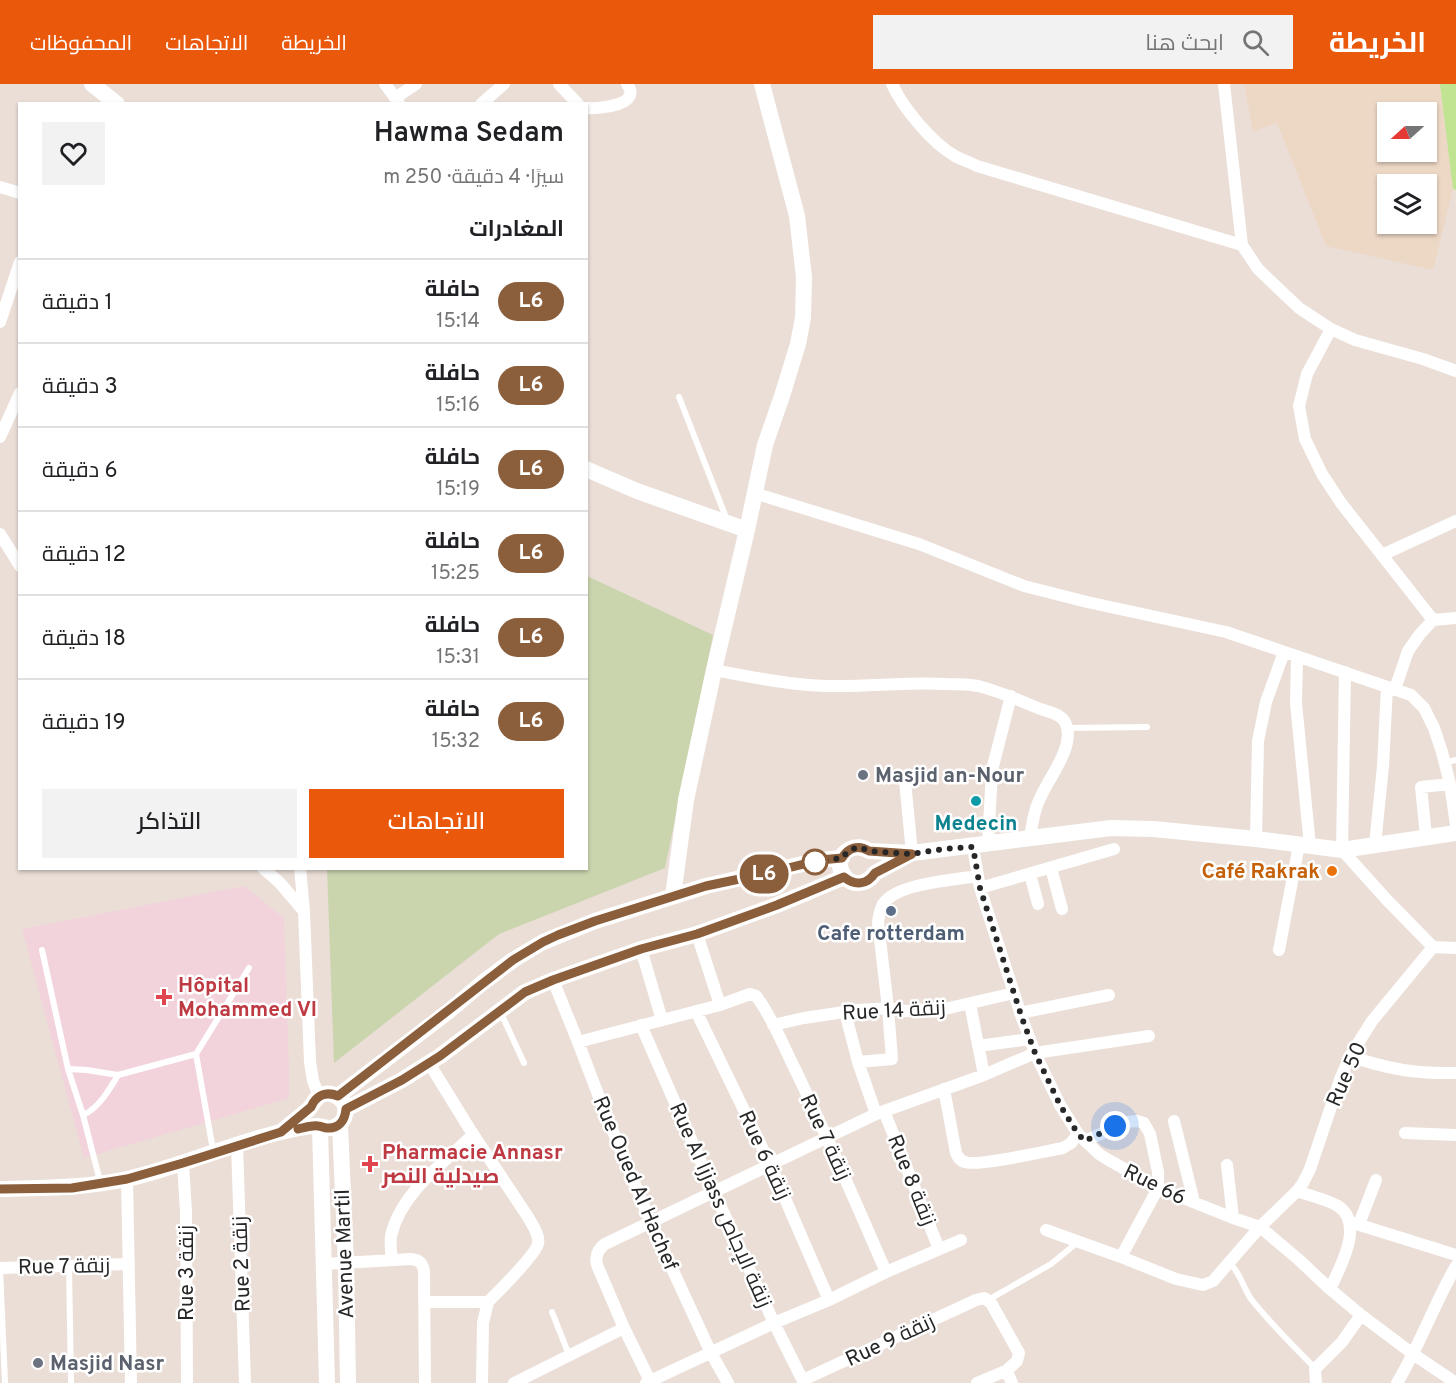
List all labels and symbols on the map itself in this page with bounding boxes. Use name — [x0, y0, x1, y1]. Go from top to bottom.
north arrow — [1377, 102, 1437, 162]
place label: Masjid an-Nour — [875, 763, 1025, 790]
marker: Masjid an-Nour — [856, 768, 870, 782]
marker: Medecin — [969, 794, 983, 808]
place label: Medecin — [934, 811, 1018, 838]
unlabelled marker — [802, 849, 828, 875]
line badge: L6 — [737, 854, 791, 894]
place label: Café Rakrak — [1201, 859, 1320, 886]
marker: Café Rakrak — [1325, 864, 1339, 878]
marker: Cafe rotterdam — [884, 904, 898, 918]
place label: Cafe rotterdam — [817, 921, 965, 948]
place label: Hôpital Mohammed VI — [178, 973, 317, 1024]
marker: Hôpital Mohammed VI — [155, 988, 173, 1006]
street label: Rue 14 زنقة — [842, 995, 947, 1028]
street label: Rue 50 — [1321, 1038, 1374, 1111]
street label: Rue 7 زنقة — [793, 1090, 856, 1185]
street label: Rue Oued Al Hachef — [586, 1092, 684, 1275]
street label: Rue Al Ijjass زنقة الإجاص — [662, 1099, 777, 1312]
street label: Rue 6 زنقة — [731, 1107, 796, 1205]
your location — [1100, 1111, 1130, 1141]
street label: Rue 8 زنقة — [880, 1131, 941, 1230]
place label: Pharmacie Annasr صيدلية النصر — [381, 1140, 563, 1191]
marker: Pharmacie Annasr صيدلية النصر — [363, 1157, 377, 1171]
street label: Rue 66 — [1118, 1159, 1190, 1212]
street label: Avenue Martil — [330, 1189, 361, 1319]
street label: Rue 2 زنقة — [227, 1215, 258, 1312]
street label: Rue 3 زنقة — [174, 1225, 201, 1321]
street label: Rue 7 زنقة — [18, 1253, 111, 1282]
street label: Rue 9 زنقة — [842, 1309, 940, 1374]
place label: Masjid Nasr — [50, 1351, 164, 1378]
marker: Masjid Nasr — [31, 1356, 45, 1370]

